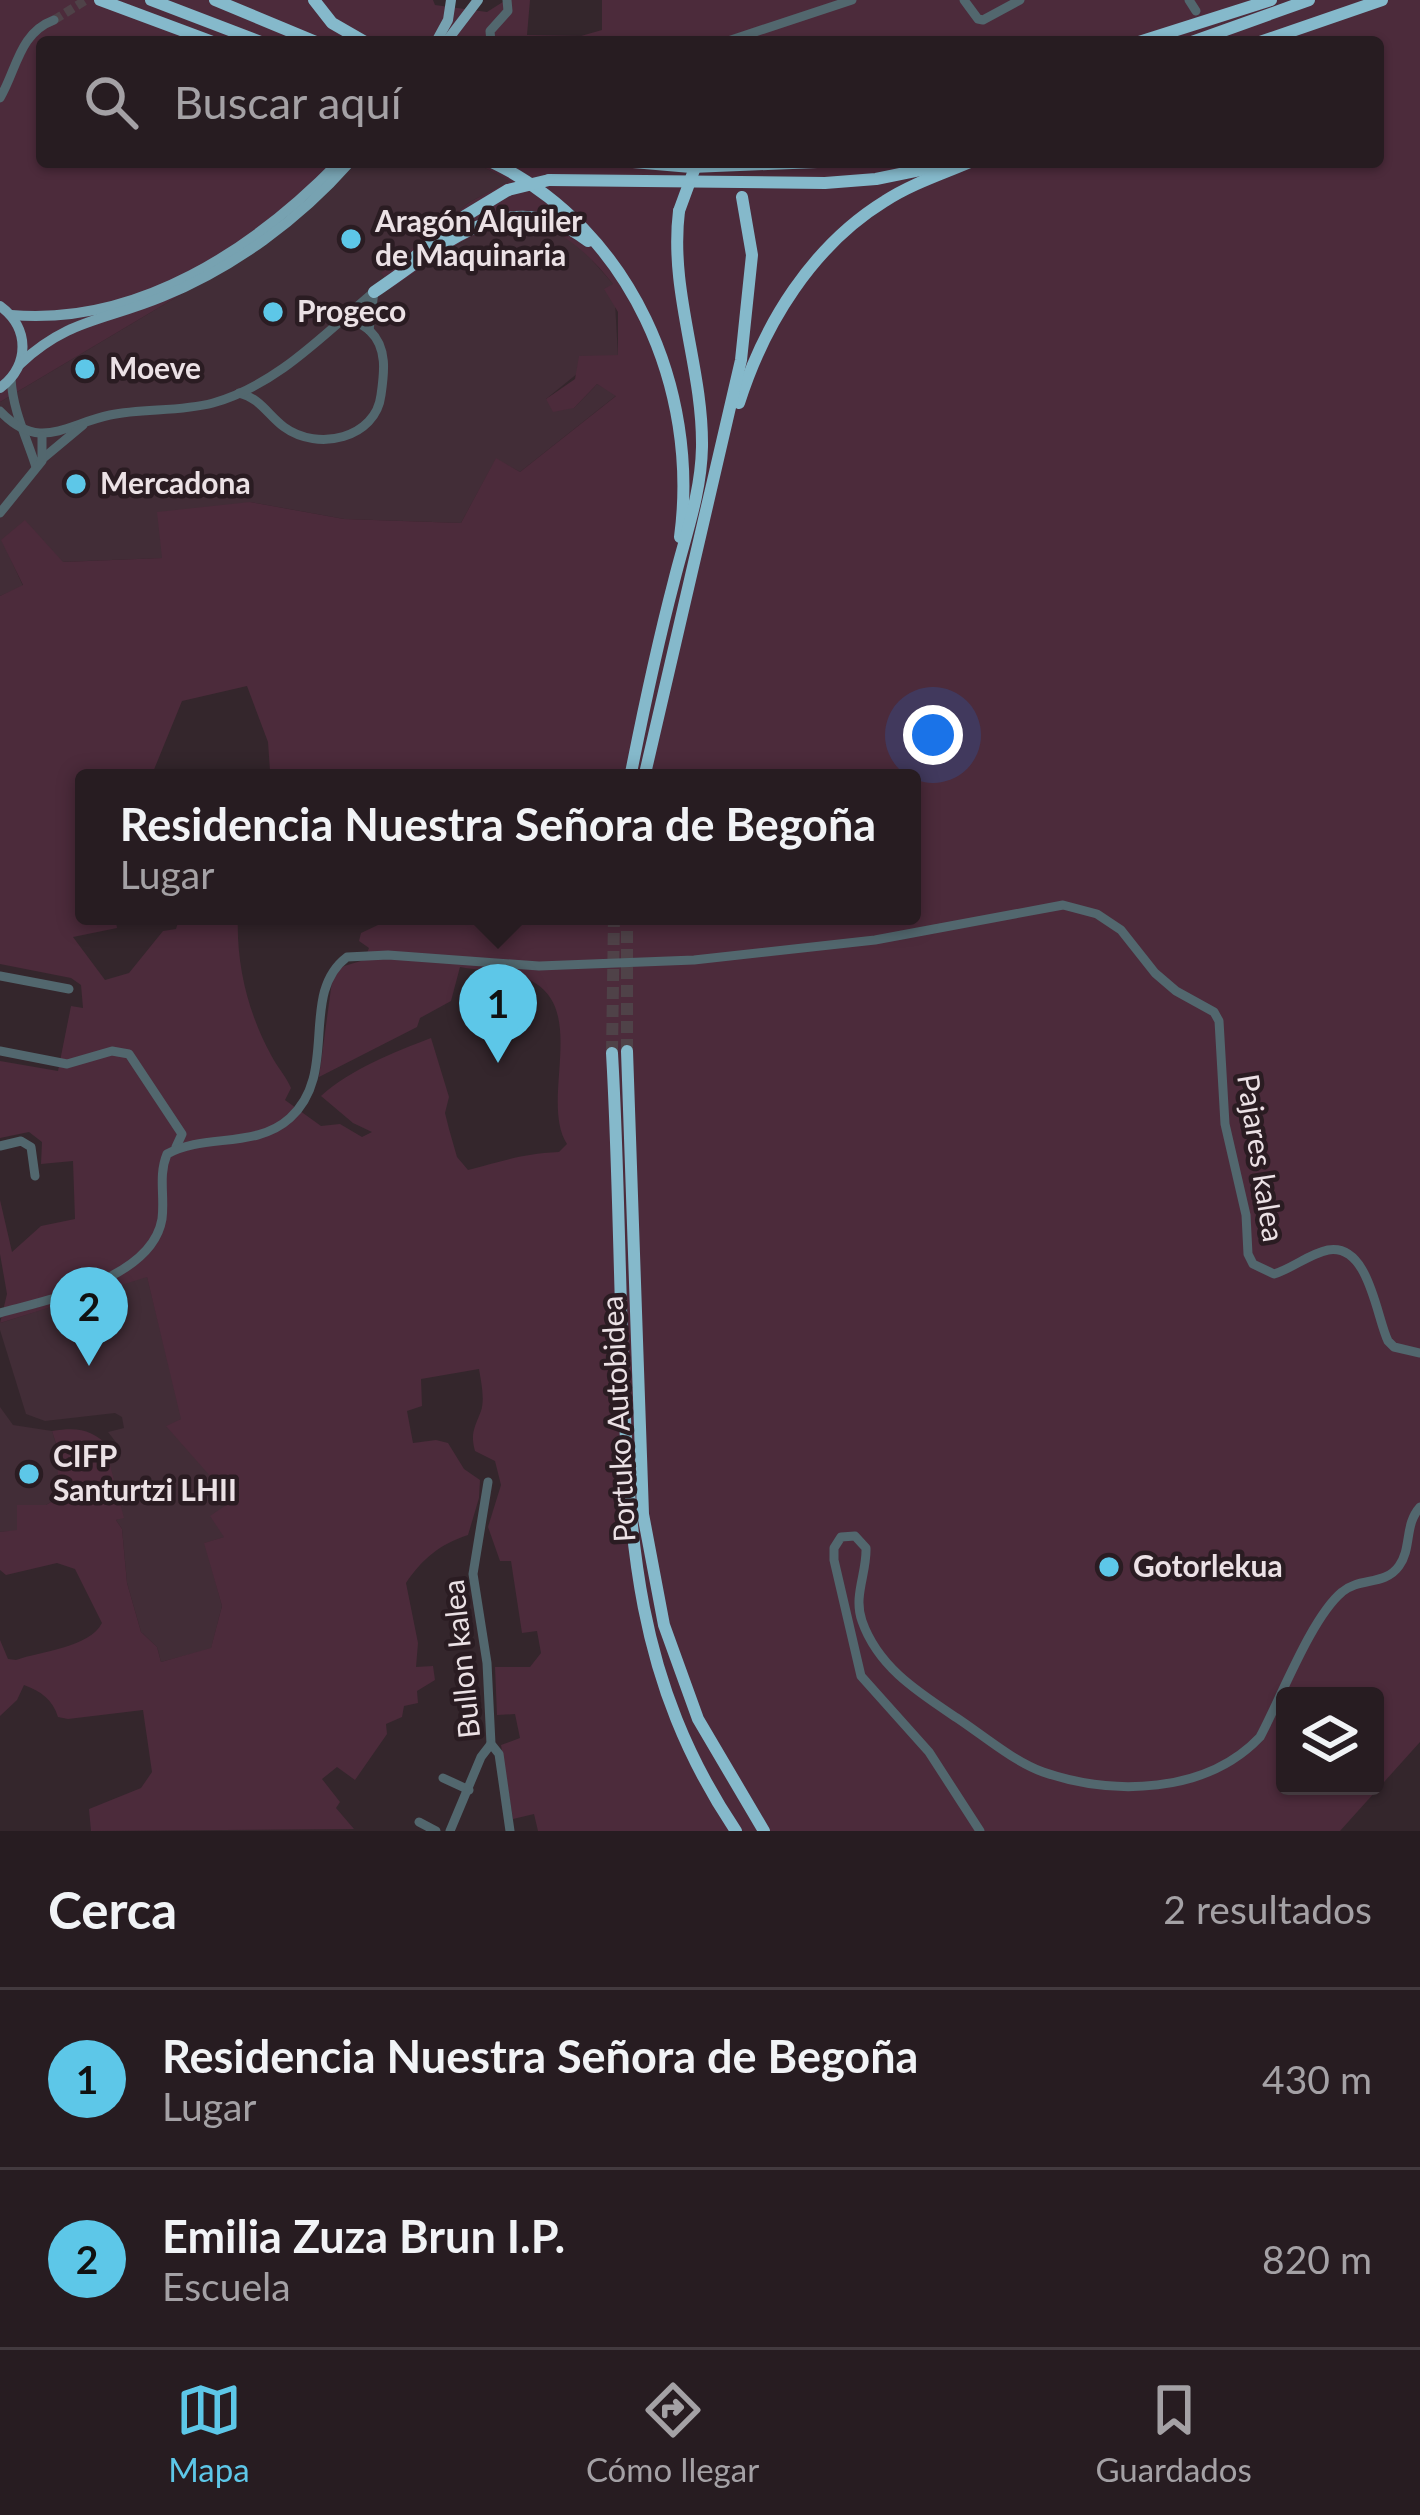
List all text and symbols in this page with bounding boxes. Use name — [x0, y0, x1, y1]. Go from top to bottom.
search box — [36, 36, 1384, 168]
icon: search — [78, 69, 144, 135]
text: Buscar aquí — [174, 75, 401, 129]
place label: Aragón Alquiler de Maquinaria — [374, 202, 583, 272]
marker: Aragón Alquiler de Maquinaria — [338, 226, 364, 252]
place label: Progeco — [297, 292, 406, 328]
marker: Progeco — [260, 299, 286, 325]
place label: Moeve — [109, 349, 201, 385]
marker: Moeve — [72, 356, 98, 382]
place label: Mercadona — [100, 464, 251, 500]
marker: Mercadona — [63, 471, 89, 497]
your location — [903, 705, 963, 765]
popup — [75, 769, 921, 925]
text: Residencia Nuestra Señora de Begoña — [120, 797, 876, 851]
text: Lugar — [120, 851, 214, 897]
pin: 1 — [459, 964, 537, 1063]
street label: Pajares kalea — [1231, 1071, 1293, 1244]
pin: 2 — [50, 1267, 128, 1366]
street label: Portuko Autobidea — [593, 1295, 641, 1543]
place label: CIFP Santurtzi LHII — [53, 1437, 237, 1507]
marker: CIFP Santurtzi LHII — [16, 1461, 42, 1487]
place label: Gotorlekua — [1133, 1547, 1283, 1583]
marker: Gotorlekua — [1096, 1554, 1122, 1580]
street label: Bullon kalea — [434, 1578, 486, 1740]
map controls — [1276, 1687, 1384, 1795]
button: layers — [1276, 1687, 1384, 1795]
text: Cerca — [48, 1879, 177, 1940]
text: 2 resultados — [1163, 1886, 1372, 1932]
text: Residencia Nuestra Señora de Begoña — [162, 2029, 918, 2083]
text: 1 — [76, 2056, 98, 2102]
text: 430 m — [1262, 2056, 1372, 2102]
text: Lugar — [162, 2083, 257, 2129]
text: Emilia Zuza Brun I.P. — [162, 2209, 565, 2263]
text: 2 — [76, 2236, 98, 2282]
text: 820 m — [1262, 2236, 1372, 2282]
text: Escuela — [162, 2263, 291, 2309]
tab: Mapa — [168, 2377, 250, 2489]
tab: Cómo llegar — [586, 2377, 759, 2489]
tab: Guardados — [1095, 2377, 1252, 2489]

